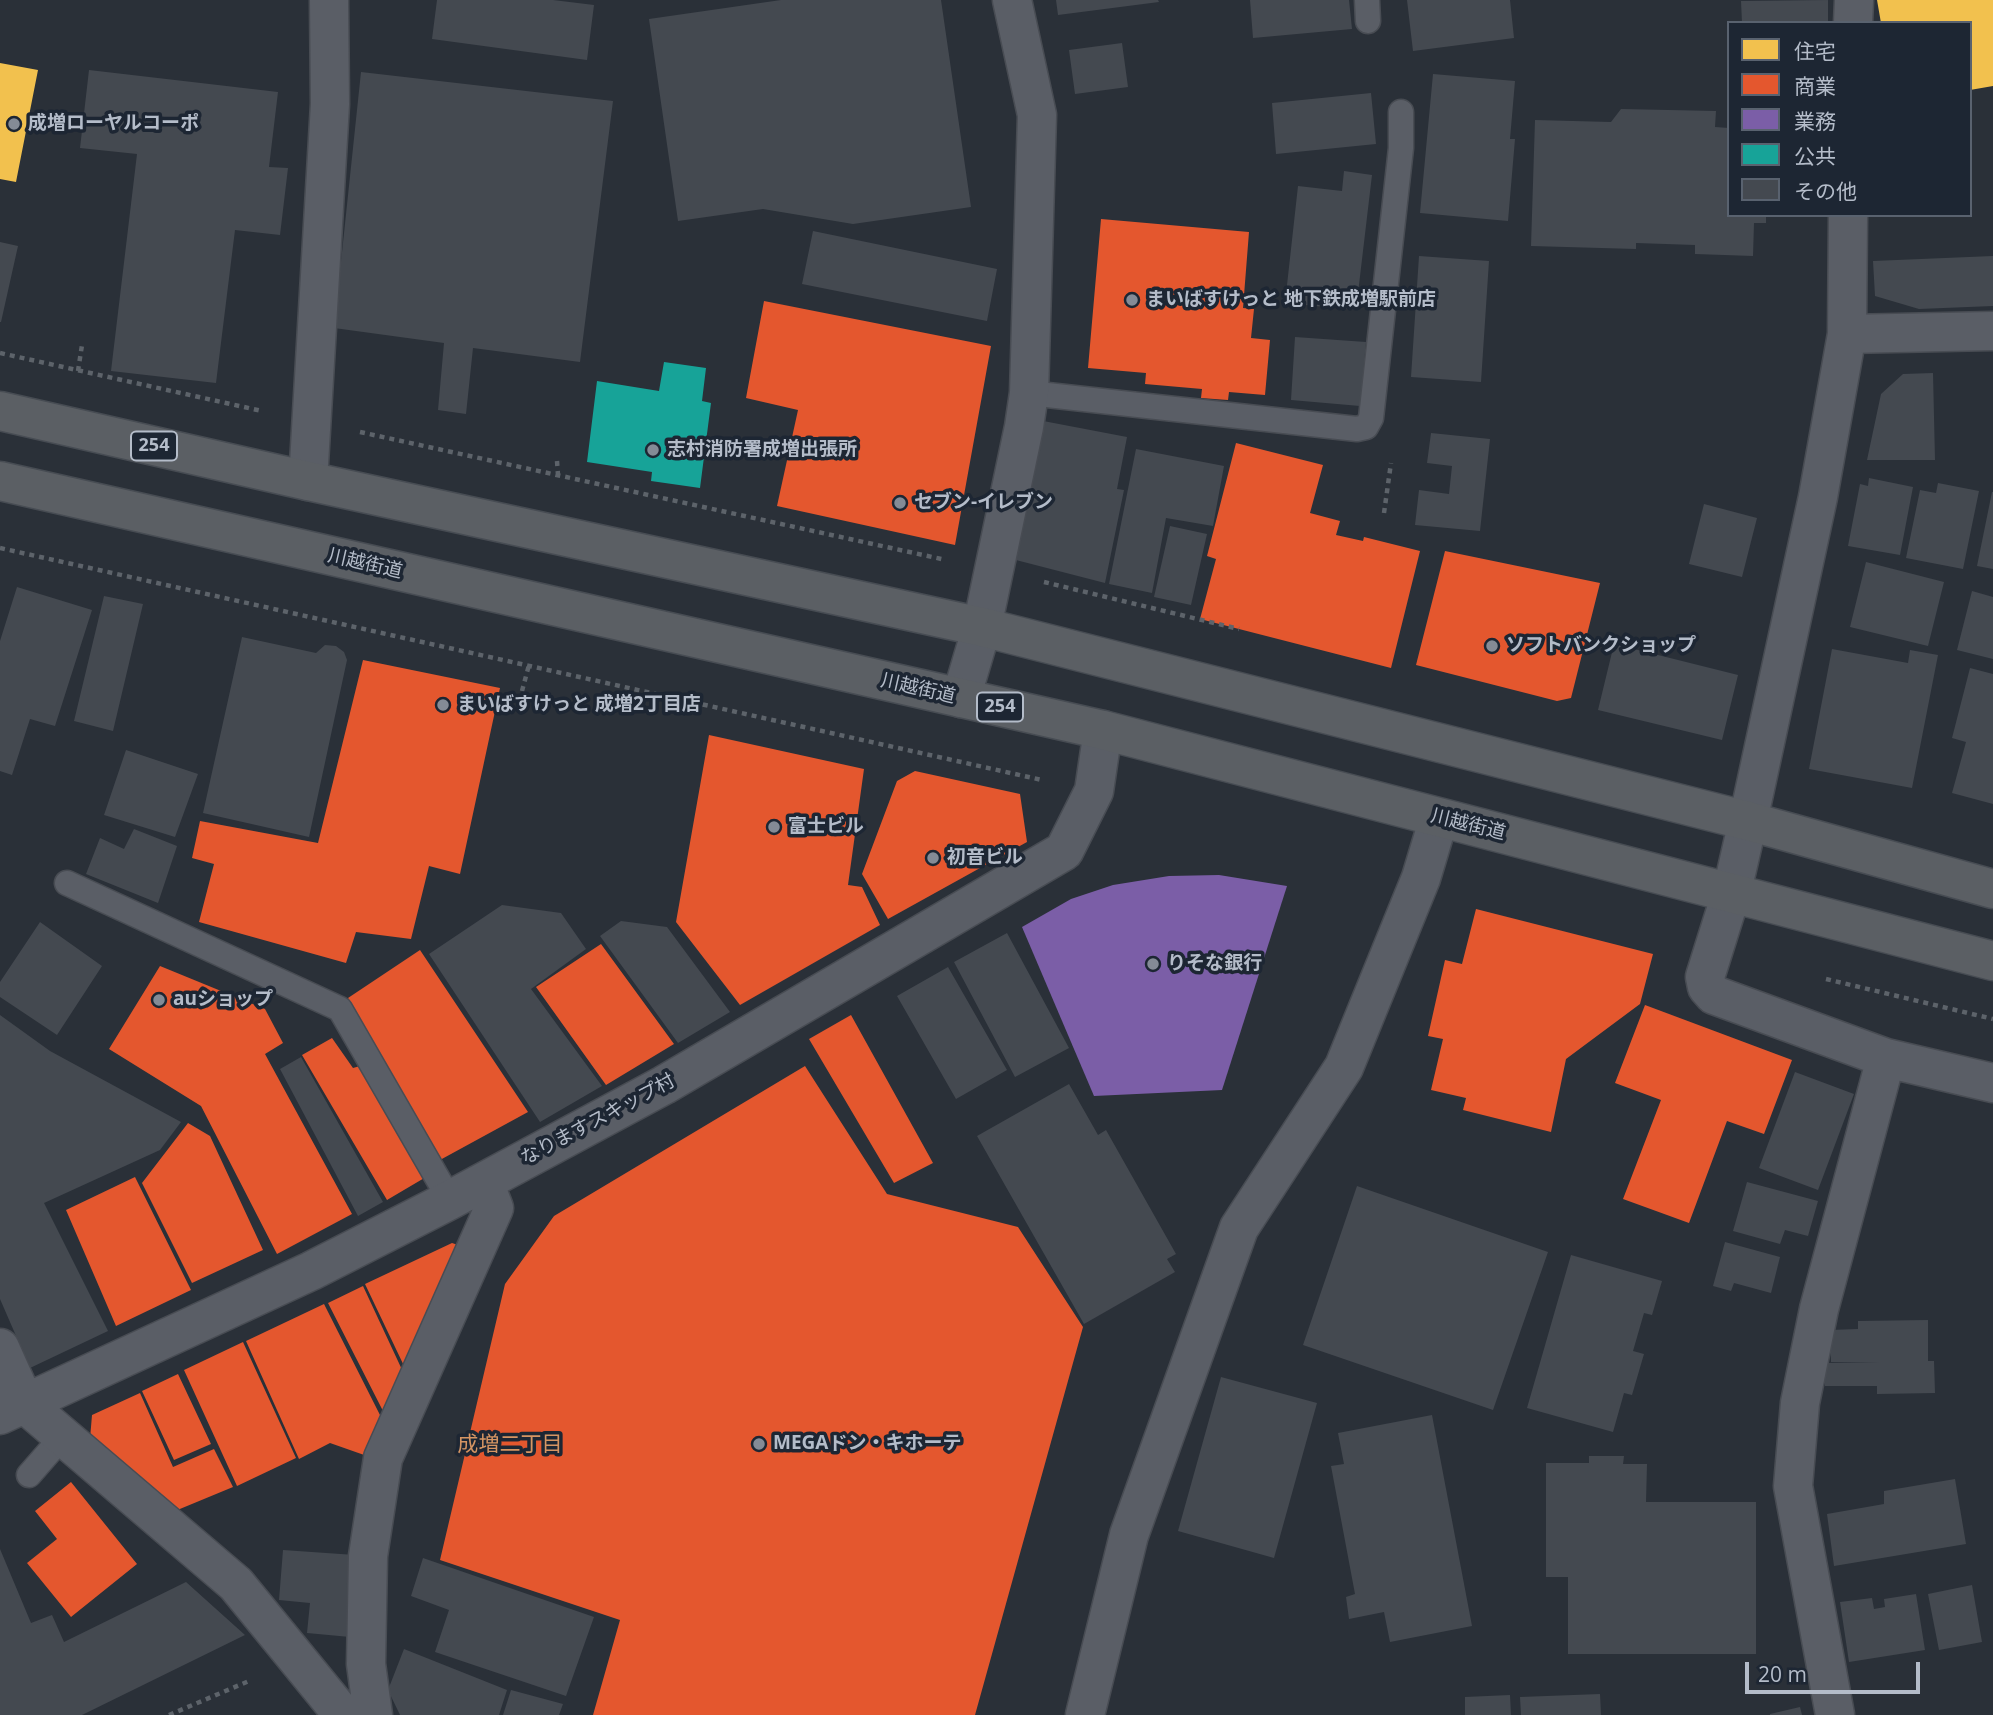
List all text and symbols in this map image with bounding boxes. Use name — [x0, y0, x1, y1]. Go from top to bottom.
legend — [1727, 21, 1972, 217]
text: 住宅 — [1794, 37, 1836, 65]
text: 商業 — [1794, 72, 1836, 100]
text: 業務 — [1794, 107, 1836, 135]
place label: 成増ローヤルコーポ — [28, 113, 199, 135]
marker: 成増ローヤルコーポ — [6, 116, 22, 132]
text: 公共 — [1794, 142, 1836, 170]
text: その他 — [1794, 177, 1857, 205]
place label: まいばすけっと 地下鉄成増駅前店 — [1146, 289, 1436, 311]
marker: まいばすけっと 地下鉄成増駅前店 — [1124, 292, 1140, 308]
road number: 254 — [131, 432, 177, 461]
place label: 志村消防署成増出張所 — [667, 439, 857, 461]
marker: 志村消防署成増出張所 — [645, 442, 661, 458]
place label: セブン-イレブン — [914, 492, 1053, 514]
marker: セブン-イレブン — [892, 495, 908, 511]
street label: 川越街道 — [325, 544, 405, 584]
place label: ソフトバンクショップ — [1506, 635, 1696, 657]
marker: ソフトバンクショップ — [1484, 638, 1500, 654]
street label: 川越街道 — [878, 669, 958, 709]
road number: 254 — [977, 692, 1023, 722]
place label: まいばすけっと 成増2丁目店 — [457, 694, 701, 716]
marker: まいばすけっと 成増2丁目店 — [435, 697, 451, 713]
street label: 川越街道 — [1428, 805, 1508, 845]
place label: 富士ビル — [788, 816, 864, 838]
marker: 富士ビル — [766, 819, 782, 835]
place label: 初音ビル — [947, 847, 1023, 869]
marker: 初音ビル — [925, 850, 941, 866]
place label: りそな銀行 — [1167, 953, 1262, 975]
marker: りそな銀行 — [1145, 956, 1161, 972]
place label: auショップ — [173, 989, 273, 1011]
marker: auショップ — [151, 992, 167, 1008]
street label: なりますスキップ村 — [517, 1070, 679, 1170]
district label: 成増二丁目 — [458, 1432, 562, 1458]
place label: MEGAドン・キホーテ — [773, 1433, 961, 1455]
marker: MEGAドン・キホーテ — [751, 1436, 767, 1452]
scale bar — [1748, 1648, 1923, 1692]
text: 20 m — [1758, 1660, 1807, 1688]

